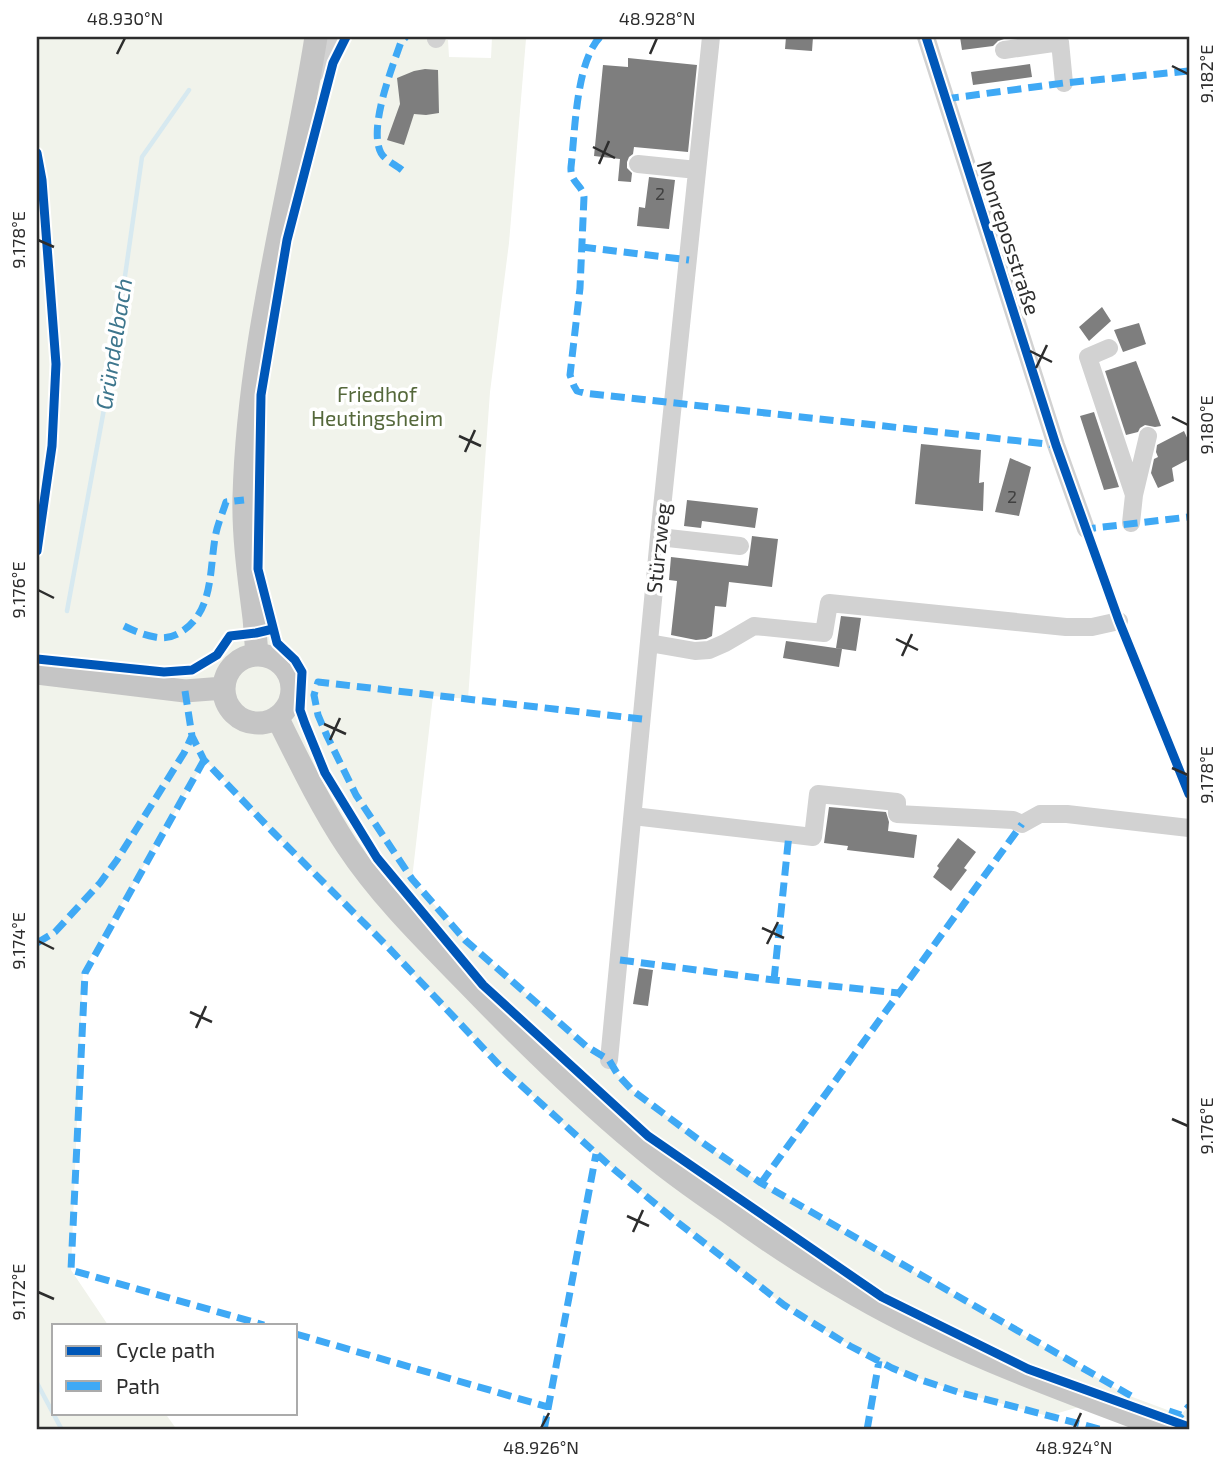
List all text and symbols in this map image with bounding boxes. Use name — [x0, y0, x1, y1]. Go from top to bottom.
text: 48.930°N — [87, 7, 163, 29]
text: 48.928°N — [619, 7, 695, 29]
text: 9.182°E — [1195, 45, 1217, 103]
street label: Monreposstraße — [973, 157, 1046, 318]
house number: 2 — [655, 182, 665, 204]
text: 9.178°E — [7, 211, 29, 269]
water label: Gründelbach — [89, 276, 137, 412]
park label: Friedhof Heutingsheim — [311, 381, 443, 430]
text: 9.180°E — [1195, 395, 1217, 455]
house number: 2 — [1007, 485, 1017, 507]
street label: Stürzweg — [640, 501, 675, 594]
text: 9.176°E — [7, 562, 29, 618]
text: 9.178°E — [1195, 746, 1217, 804]
text: 9.174°E — [7, 912, 29, 970]
text: 9.176°E — [1195, 1098, 1217, 1154]
text: 9.172°E — [7, 1264, 29, 1320]
legend — [52, 1324, 298, 1414]
text: Cycle path — [116, 1337, 215, 1362]
text: Path — [116, 1373, 160, 1398]
text: 48.926°N — [503, 1436, 579, 1458]
text: 48.924°N — [1036, 1436, 1112, 1458]

